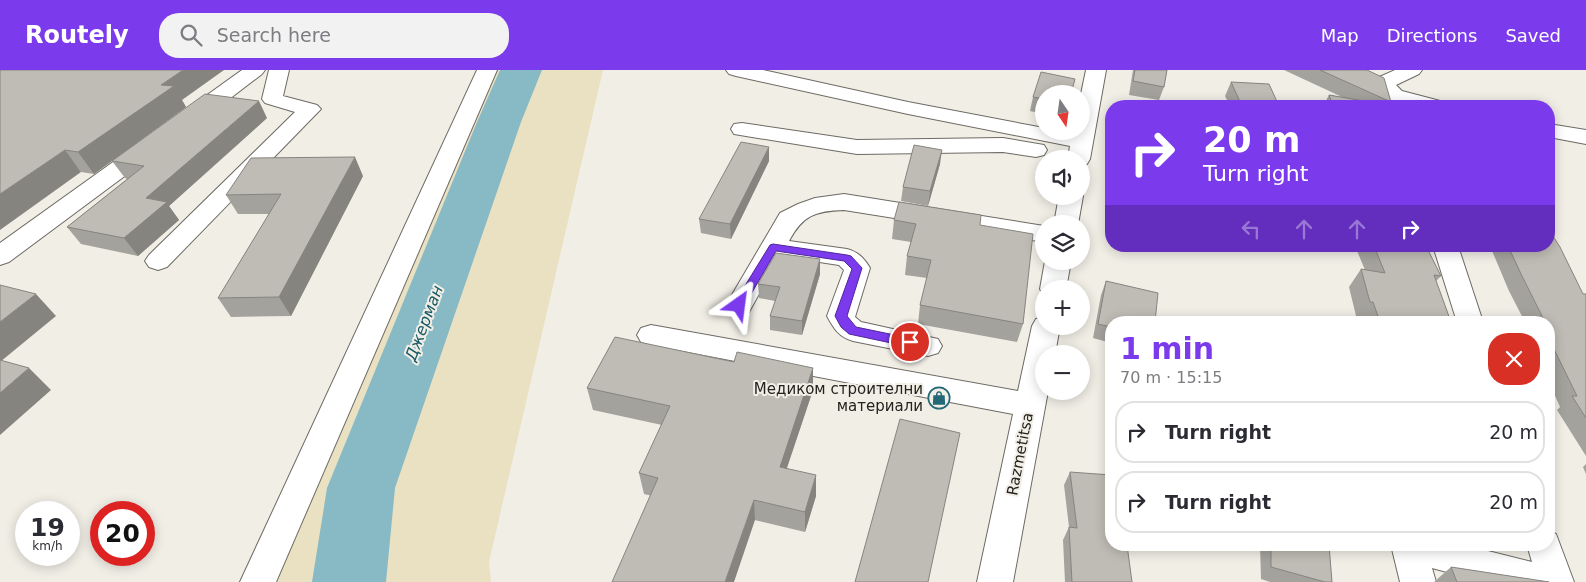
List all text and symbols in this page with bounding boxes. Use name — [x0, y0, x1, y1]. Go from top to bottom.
search box — [159, 13, 509, 58]
text: Routely — [25, 21, 129, 49]
icon: search — [177, 21, 205, 49]
text: Search here — [217, 24, 331, 46]
text: Map — [1321, 25, 1359, 46]
text: Directions — [1387, 25, 1477, 46]
text: Saved — [1505, 25, 1561, 46]
north arrow — [1035, 85, 1090, 140]
map controls — [1035, 85, 1090, 400]
icon: right — [1120, 120, 1185, 185]
text: 20 m — [1203, 120, 1300, 160]
button: sound — [1035, 150, 1090, 205]
text: Turn right — [1203, 161, 1308, 186]
button: layers — [1035, 215, 1090, 270]
icon: left — [1237, 215, 1265, 243]
icon: ahead — [1290, 215, 1318, 243]
icon: ahead — [1343, 215, 1371, 243]
icon: right — [1396, 215, 1424, 243]
position arrow — [712, 278, 764, 330]
button: + — [1035, 280, 1090, 335]
water label: Джерман — [401, 283, 447, 364]
pin — [889, 321, 931, 363]
icon: arrive — [896, 328, 924, 356]
text: 1 min — [1120, 331, 1214, 366]
button: close — [1488, 333, 1540, 385]
button: − — [1035, 345, 1090, 400]
text: 70 m · 15:15 — [1120, 368, 1222, 387]
place label: Медиком строителни материали — [754, 380, 923, 415]
shop icon: Медиком строителни материали — [927, 386, 951, 410]
street label: Razmetitsa — [1003, 411, 1037, 497]
icon: right — [1122, 418, 1150, 446]
text: Turn right — [1165, 421, 1271, 443]
text: 20 m — [1489, 421, 1538, 443]
icon: right — [1122, 488, 1150, 516]
text: Turn right — [1165, 491, 1271, 513]
text: 20 m — [1489, 491, 1538, 513]
speed limit sign: 20 — [90, 501, 155, 566]
text: 19 — [30, 513, 65, 542]
text: km/h — [32, 539, 63, 553]

